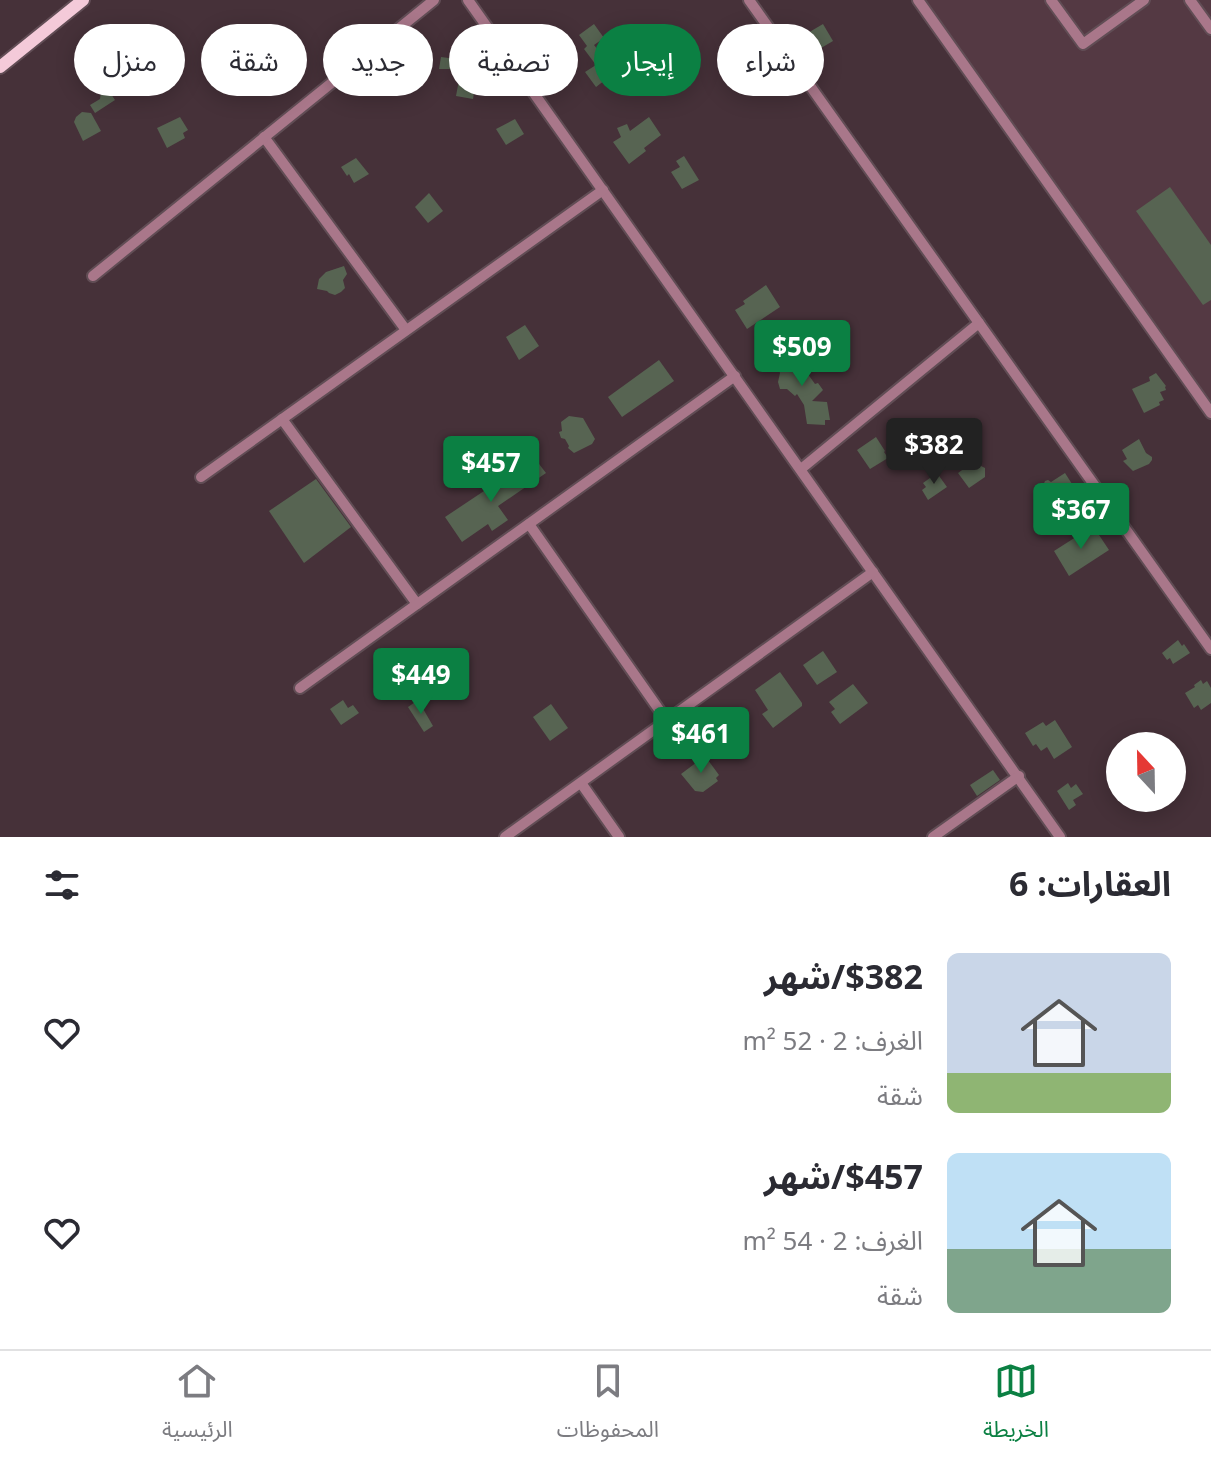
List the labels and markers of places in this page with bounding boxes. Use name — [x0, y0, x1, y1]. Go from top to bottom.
pin: $509 — [755, 320, 849, 388]
pin: $382 — [887, 418, 981, 486]
pin: $457 — [444, 436, 538, 504]
pin: $367 — [1034, 483, 1128, 551]
pin: $449 — [374, 648, 468, 716]
pin: $461 — [654, 707, 748, 775]

